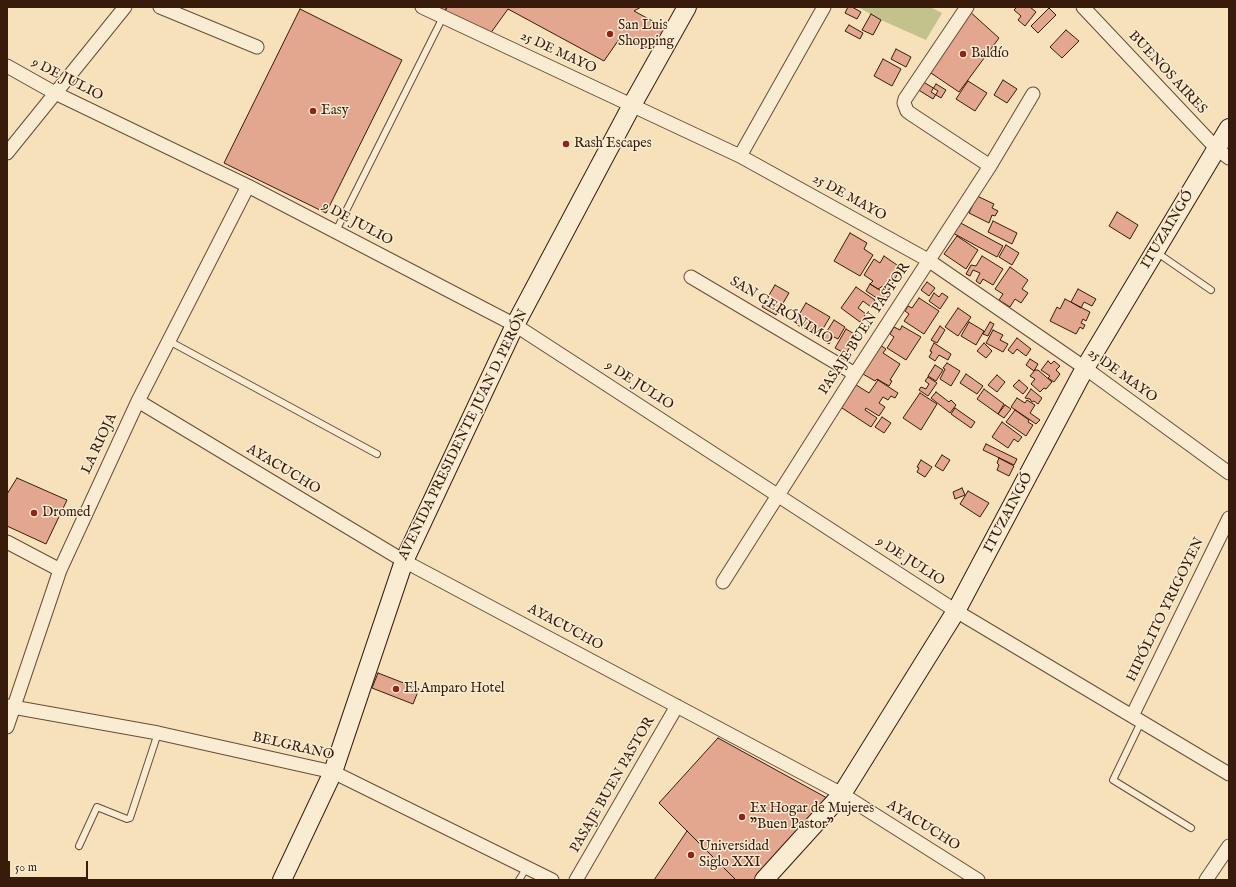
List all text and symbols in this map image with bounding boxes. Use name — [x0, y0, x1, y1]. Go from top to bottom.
place label: San Luis Shopping — [618, 18, 674, 50]
street label: 25 DE MAYO — [517, 28, 599, 78]
street label: BUENOS AIRES — [1124, 28, 1210, 118]
marker: San Luis Shopping — [605, 29, 615, 39]
place label: Baldío — [971, 46, 1009, 62]
marker: Baldío — [958, 49, 968, 59]
street label: 9 DE JULIO — [28, 55, 106, 105]
place label: Easy — [321, 103, 349, 119]
marker: Easy — [308, 106, 318, 116]
place label: Rash Escapes — [574, 136, 652, 152]
marker: Rash Escapes — [561, 139, 571, 149]
street label: 25 DE MAYO — [809, 171, 889, 225]
street label: ITUZAINGÓ — [1138, 188, 1198, 272]
street label: 9 DE JULIO — [319, 198, 395, 250]
street label: PASAJE BUEN PASTOR — [816, 260, 914, 398]
street label: SAN GERÓNIMO — [726, 274, 836, 348]
street label: AVENIDA PRESIDENTE JUAN D. PERÓN — [396, 307, 532, 563]
street label: 25 DE MAYO — [1084, 345, 1160, 407]
street label: 9 DE JULIO — [602, 358, 676, 414]
street label: LA RIOJA — [79, 411, 121, 477]
street label: AYACUCHO — [243, 441, 323, 499]
street label: ITUZAINGÓ — [981, 470, 1037, 556]
place label: Dromed — [42, 505, 91, 521]
marker: Dromed — [29, 508, 39, 518]
street label: 9 DE JULIO — [873, 534, 947, 590]
street label: HIPÓLITO YRIGOYEN — [1124, 535, 1208, 685]
street label: AYACUCHO — [524, 601, 606, 655]
place label: El Amparo Hotel — [404, 681, 505, 697]
marker: El Amparo Hotel — [391, 684, 401, 694]
street label: PASAJE BUEN PASTOR — [567, 714, 659, 856]
street label: BELGRANO — [250, 729, 336, 765]
street label: AYACUCHO — [883, 797, 963, 855]
place label: Ex Hogar de Mujeres "Buen Pastor" — [750, 801, 874, 834]
marker: Ex Hogar de Mujeres "Buen Pastor" — [737, 812, 747, 822]
place label: Universidad Siglo XXI — [699, 839, 769, 872]
marker: Universidad Siglo XXI — [686, 850, 696, 860]
scale bar — [10, 853, 90, 879]
text: 50 m — [15, 860, 37, 875]

